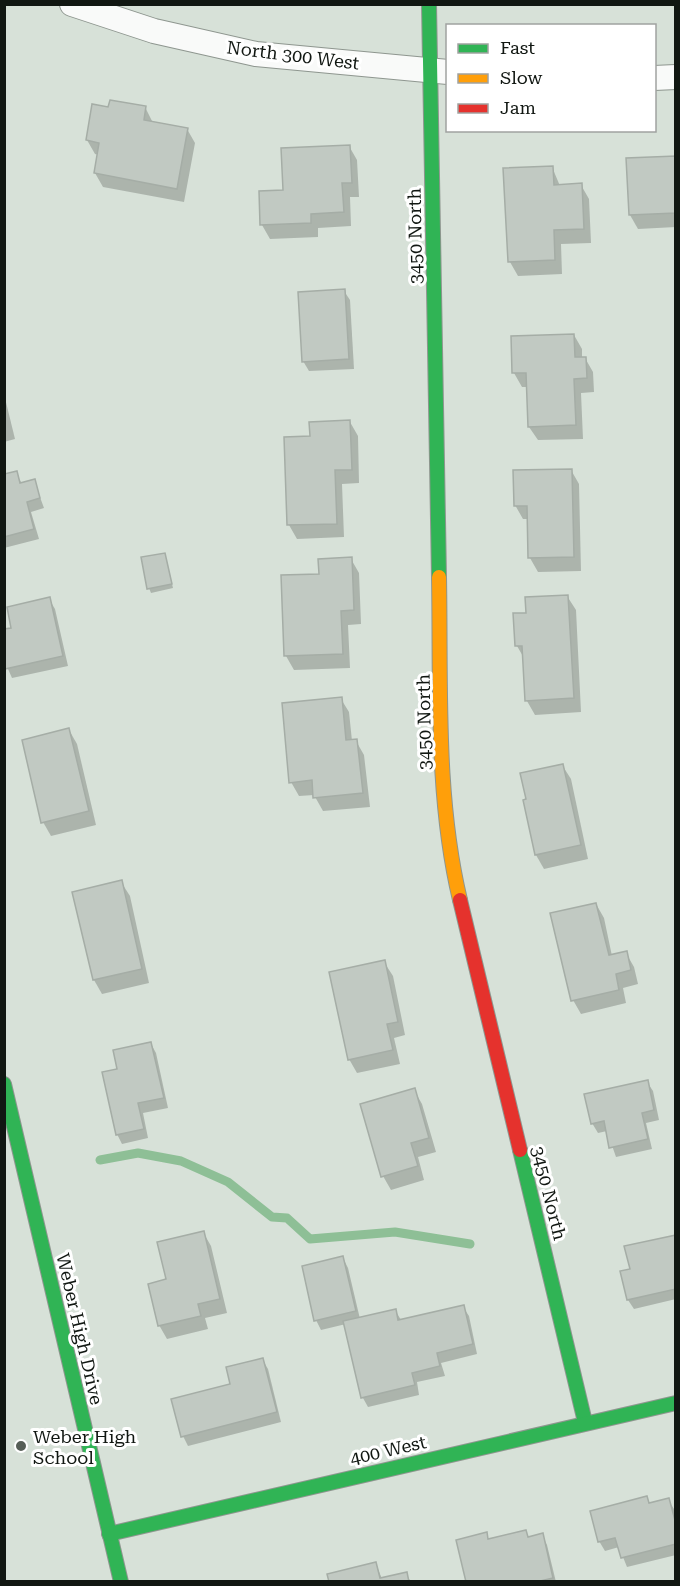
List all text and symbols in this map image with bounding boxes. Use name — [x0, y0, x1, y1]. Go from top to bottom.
legend — [446, 24, 656, 132]
street label: North 300 West — [226, 36, 361, 74]
text: Fast — [500, 37, 535, 58]
text: Slow — [500, 67, 542, 88]
text: Jam — [500, 97, 536, 118]
street label: 3450 North — [404, 187, 426, 284]
street label: 3450 North — [413, 673, 435, 770]
street label: 3450 North — [527, 1144, 571, 1243]
street label: Weber High Drive — [52, 1251, 108, 1407]
place label: Weber High School — [33, 1426, 137, 1468]
street label: 400 West — [348, 1431, 428, 1469]
marker: Weber High School — [14, 1439, 28, 1453]

